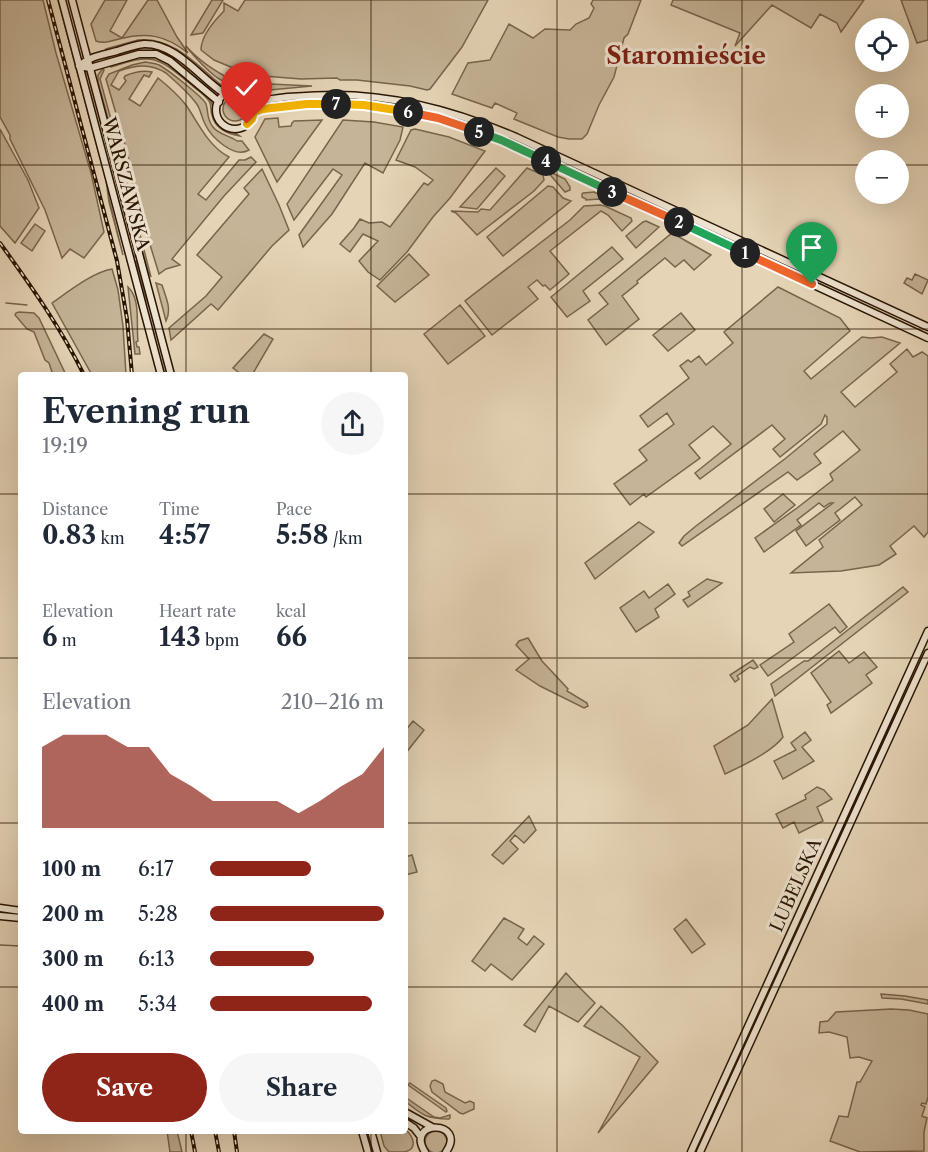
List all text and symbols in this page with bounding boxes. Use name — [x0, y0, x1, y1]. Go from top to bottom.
map controls — [855, 18, 909, 204]
button: locate — [855, 18, 909, 72]
district label: Staromieście — [606, 41, 766, 70]
pin — [221, 62, 272, 124]
icon: check — [230, 71, 263, 104]
button: + — [855, 84, 909, 138]
pin: 7 — [321, 89, 351, 119]
text: 7 — [332, 94, 340, 114]
pin: 6 — [393, 97, 423, 127]
text: 6 — [403, 102, 413, 122]
street label: WARSZAWSKA — [97, 114, 155, 254]
pin: 5 — [464, 117, 494, 147]
text: 5 — [475, 122, 483, 142]
pin: 4 — [531, 146, 561, 176]
button: − — [855, 150, 909, 204]
text: 4 — [541, 151, 551, 171]
pin: 3 — [597, 177, 627, 207]
text: 3 — [607, 182, 617, 202]
pin: 2 — [664, 207, 694, 237]
text: 2 — [674, 212, 684, 232]
pin — [786, 222, 837, 284]
icon: arrive — [795, 231, 828, 264]
pin: 1 — [730, 238, 760, 268]
text: 1 — [741, 243, 749, 263]
text: Evening run — [42, 391, 250, 432]
button: share — [321, 392, 384, 455]
text: 19:19 — [42, 434, 88, 458]
text: Distance — [42, 499, 108, 519]
text: Time — [159, 499, 199, 519]
text: Pace — [276, 499, 312, 519]
text: 0.83 — [42, 519, 96, 551]
text: 4:57 — [159, 519, 210, 551]
text: 5:58 — [276, 519, 328, 551]
text: km — [96, 528, 125, 548]
text: /km — [328, 528, 363, 548]
text: Elevation — [42, 601, 113, 621]
text: Heart rate — [159, 601, 236, 621]
text: kcal — [276, 601, 306, 621]
text: 6 — [42, 621, 58, 653]
text: 143 — [159, 621, 201, 653]
text: 66 — [276, 621, 307, 653]
text: m — [58, 630, 77, 650]
text: bpm — [201, 630, 239, 650]
text: Elevation — [42, 690, 131, 714]
text: 210–216 m — [281, 690, 384, 714]
street label: LUBELSKA — [766, 834, 827, 935]
text: 100 m — [42, 857, 101, 881]
text: 6:17 — [138, 857, 174, 881]
text: 200 m — [42, 902, 104, 926]
text: 5:28 — [138, 902, 178, 926]
text: 300 m — [42, 947, 104, 971]
text: 6:13 — [138, 947, 175, 971]
text: 400 m — [42, 992, 104, 1016]
text: 5:34 — [138, 992, 177, 1016]
button: Save — [42, 1053, 207, 1122]
button: Share — [219, 1053, 384, 1122]

